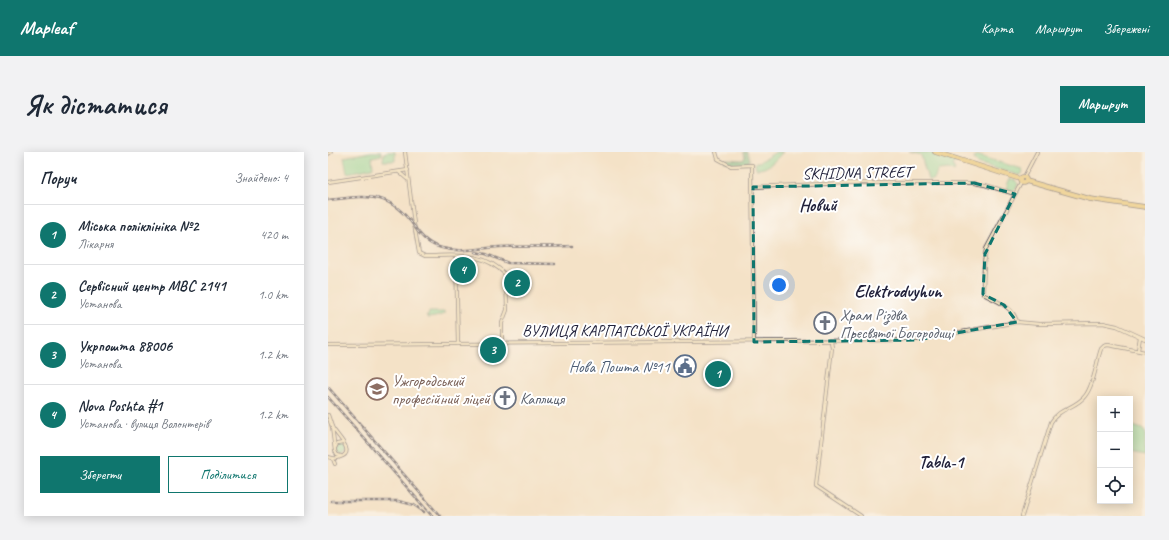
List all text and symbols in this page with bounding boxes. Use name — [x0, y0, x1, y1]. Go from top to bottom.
text: Mapleaf — [20, 16, 73, 40]
text: Карта — [981, 20, 1013, 37]
text: Маршрут — [1035, 20, 1081, 37]
text: Збережені — [1103, 20, 1149, 37]
button: Маршрут — [1060, 86, 1145, 123]
text: Як дістатися — [24, 87, 167, 122]
street label: SKHIDNA STREET — [802, 162, 916, 184]
text: Поруч — [40, 168, 76, 189]
text: Знайдено: 4 — [234, 170, 288, 186]
district label: Новий — [799, 195, 839, 216]
text: Міська поліклініка №2 — [78, 217, 198, 236]
text: 1 — [50, 227, 56, 243]
text: 420 m — [260, 227, 288, 243]
text: Лікарня — [78, 236, 113, 252]
pin: 4 — [450, 255, 476, 285]
pin: 2 — [504, 268, 530, 298]
your location — [769, 275, 789, 295]
text: Сервісний центр МВС 2141 — [78, 277, 226, 296]
district label: Elektrodvyhun — [854, 280, 943, 302]
text: 2 — [50, 287, 56, 303]
text: 1.0 km — [258, 287, 288, 303]
text: Установа — [78, 296, 121, 312]
place label: Храм Різдва Пресвятої Богородиці — [840, 305, 955, 343]
church icon: Храм Різдва Пресвятої Богородиці — [812, 310, 838, 336]
street label: ВУЛИЦЯ КАРПАТСЬКОЇ УКРАЇНИ — [522, 321, 731, 341]
pin: 3 — [480, 335, 506, 365]
text: Укрпошта 88006 — [78, 337, 172, 356]
text: 3 — [50, 347, 56, 363]
text: 1.2 km — [258, 347, 288, 363]
public building icon: Нова Пошта №11 — [672, 353, 698, 379]
text: Установа — [78, 356, 121, 372]
place label: Нова Пошта №11 — [569, 357, 671, 377]
pin: 1 — [705, 359, 731, 389]
place label: Ужгородський професійний ліцей — [392, 371, 491, 409]
school or university icon: Ужгородський професійний ліцей — [364, 376, 390, 402]
church icon: Каплиця — [492, 385, 518, 411]
place label: Каплиця — [520, 389, 566, 409]
map controls — [1097, 396, 1133, 504]
button: + — [1097, 396, 1133, 432]
text: Nova Poshta #1 — [78, 397, 162, 416]
text: 4 — [50, 407, 56, 423]
text: 1.2 km — [258, 407, 288, 423]
text: Установа · вулиця Волонтерів — [78, 416, 209, 432]
button: − — [1097, 432, 1133, 468]
district label: Tabla-1 — [919, 452, 966, 473]
button: Зберегти — [40, 456, 160, 493]
button: Поділитися — [168, 456, 288, 493]
button: locate — [1097, 468, 1133, 504]

